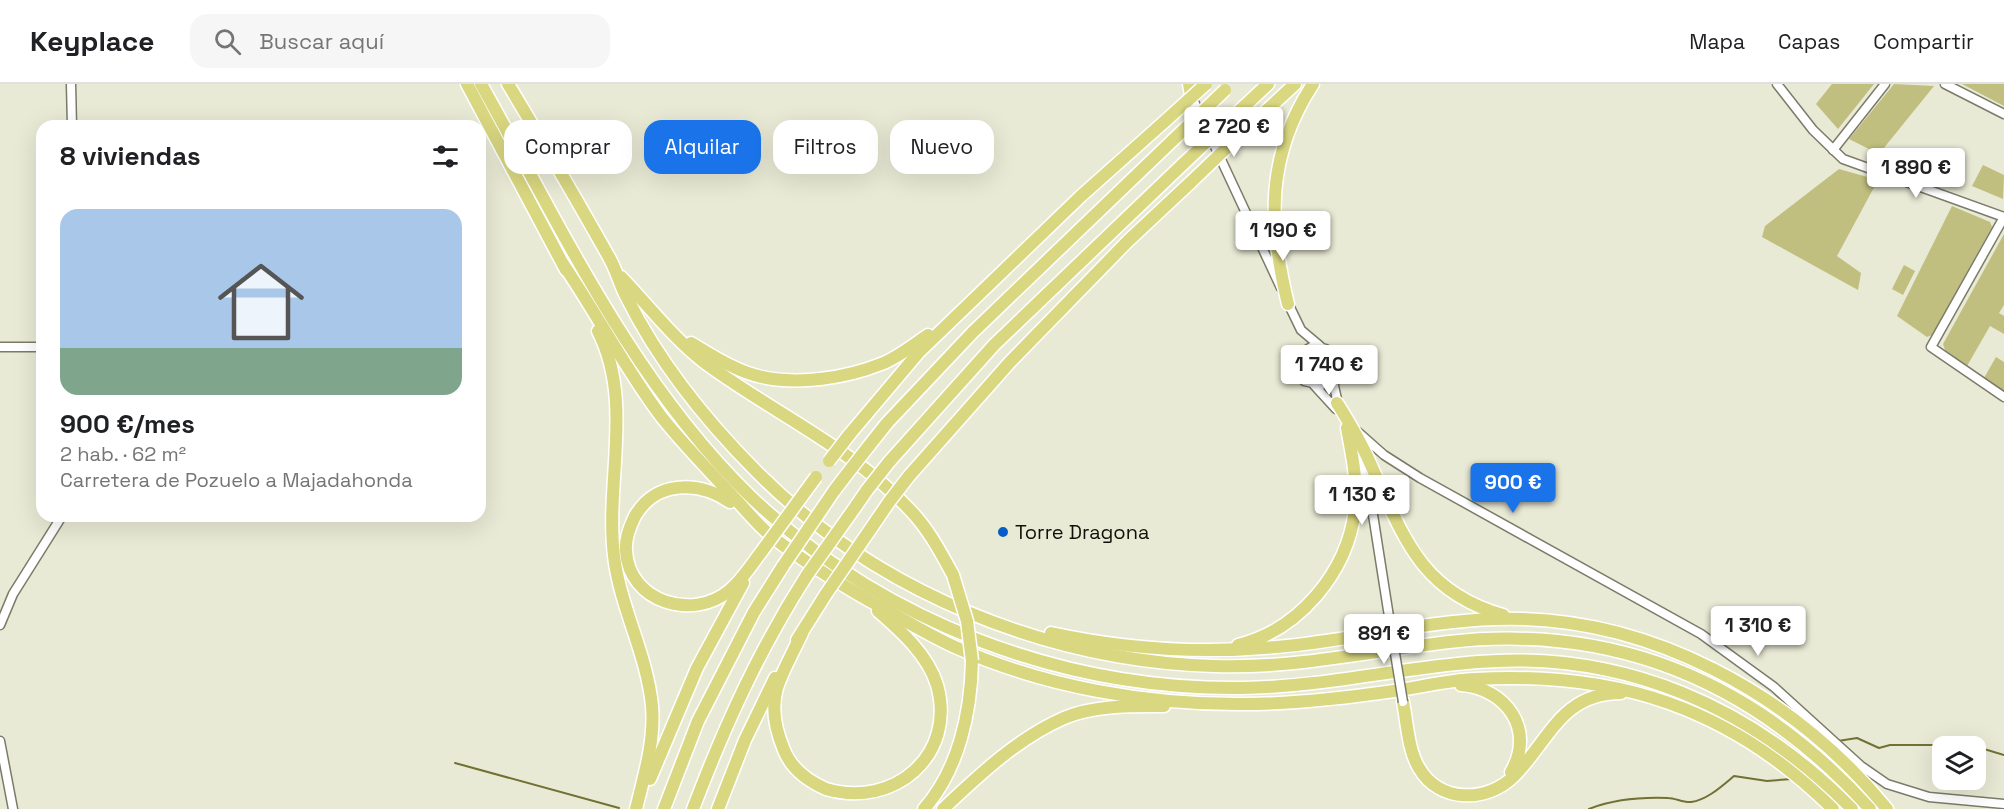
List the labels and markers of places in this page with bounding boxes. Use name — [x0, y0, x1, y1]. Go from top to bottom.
pin: 2 720 € — [1179, 107, 1289, 158]
pin: 1 890 € — [1861, 148, 1971, 199]
pin: 1 190 € — [1228, 211, 1338, 262]
pin: 1 740 € — [1274, 345, 1384, 396]
pin: 900 € — [1471, 463, 1555, 514]
pin: 1 130 € — [1307, 475, 1417, 526]
place label: Torre Dragona — [1015, 519, 1149, 545]
marker: Torre Dragona — [996, 525, 1010, 539]
pin: 1 310 € — [1703, 606, 1813, 657]
pin: 891 € — [1342, 614, 1426, 665]

